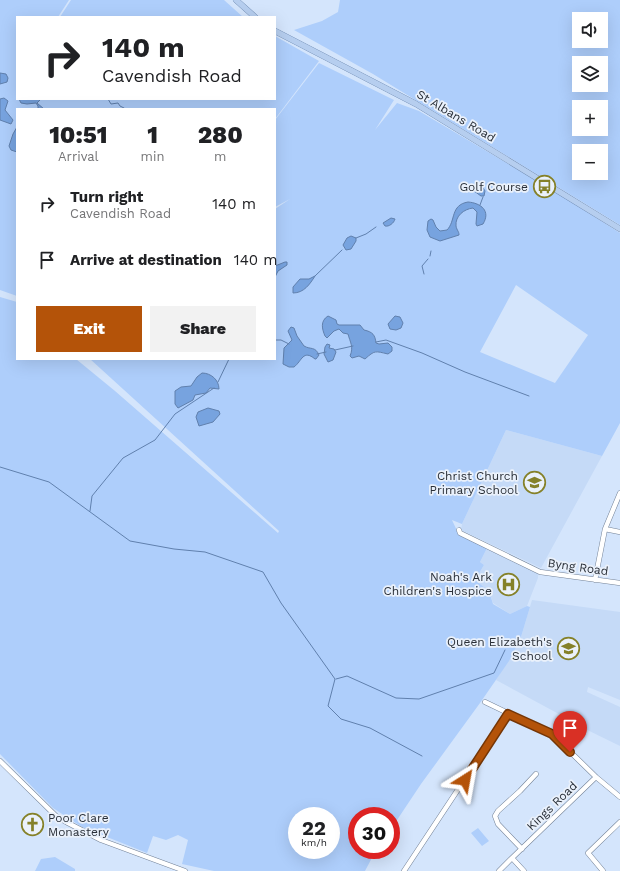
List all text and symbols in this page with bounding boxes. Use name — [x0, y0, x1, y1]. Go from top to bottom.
map controls — [572, 12, 608, 180]
button: sound — [572, 12, 608, 48]
text: 140 m — [102, 31, 185, 64]
icon: right — [36, 32, 88, 84]
button: layers — [572, 56, 608, 92]
text: Cavendish Road — [102, 65, 242, 86]
street label: St Albans Road — [414, 87, 498, 145]
button: + — [572, 100, 608, 136]
text: 10:51 — [49, 121, 107, 149]
text: 1 — [147, 121, 158, 149]
text: 280 — [198, 121, 243, 149]
button: − — [572, 144, 608, 180]
text: Arrival — [58, 149, 99, 164]
text: min — [141, 149, 165, 164]
text: m — [214, 149, 226, 164]
bus stop icon: Golf Course — [531, 174, 557, 200]
place label: Golf Course — [459, 180, 528, 194]
text: Turn right — [70, 188, 143, 206]
icon: right — [36, 193, 58, 215]
text: 140 m — [212, 195, 256, 213]
text: Cavendish Road — [70, 206, 171, 221]
icon: arrive — [36, 249, 58, 271]
text: Arrive at destination — [70, 251, 222, 269]
text: 140 m — [234, 251, 278, 269]
button: Exit — [36, 306, 142, 352]
button: Share — [150, 306, 256, 352]
place label: Christ Church Primary School — [430, 469, 518, 497]
school or university icon: Christ Church Primary School — [521, 470, 547, 496]
street label: Byng Road — [547, 556, 609, 578]
place label: Noah's Ark Children's Hospice — [384, 570, 492, 598]
hospital icon: Noah's Ark Children's Hospice — [495, 571, 521, 597]
place label: Queen Elizabeth's School — [447, 635, 552, 663]
school or university icon: Queen Elizabeth's School — [555, 636, 581, 662]
pin — [553, 711, 587, 752]
icon: arrive — [559, 717, 581, 739]
position arrow — [444, 759, 486, 801]
street label: Kings Road — [524, 779, 580, 833]
speed limit sign: 30 — [348, 807, 400, 859]
place label: Poor Clare Monastery — [48, 811, 110, 839]
church icon: Poor Clare Monastery — [20, 812, 46, 838]
text: 22 — [302, 816, 326, 840]
text: km/h — [301, 837, 327, 848]

